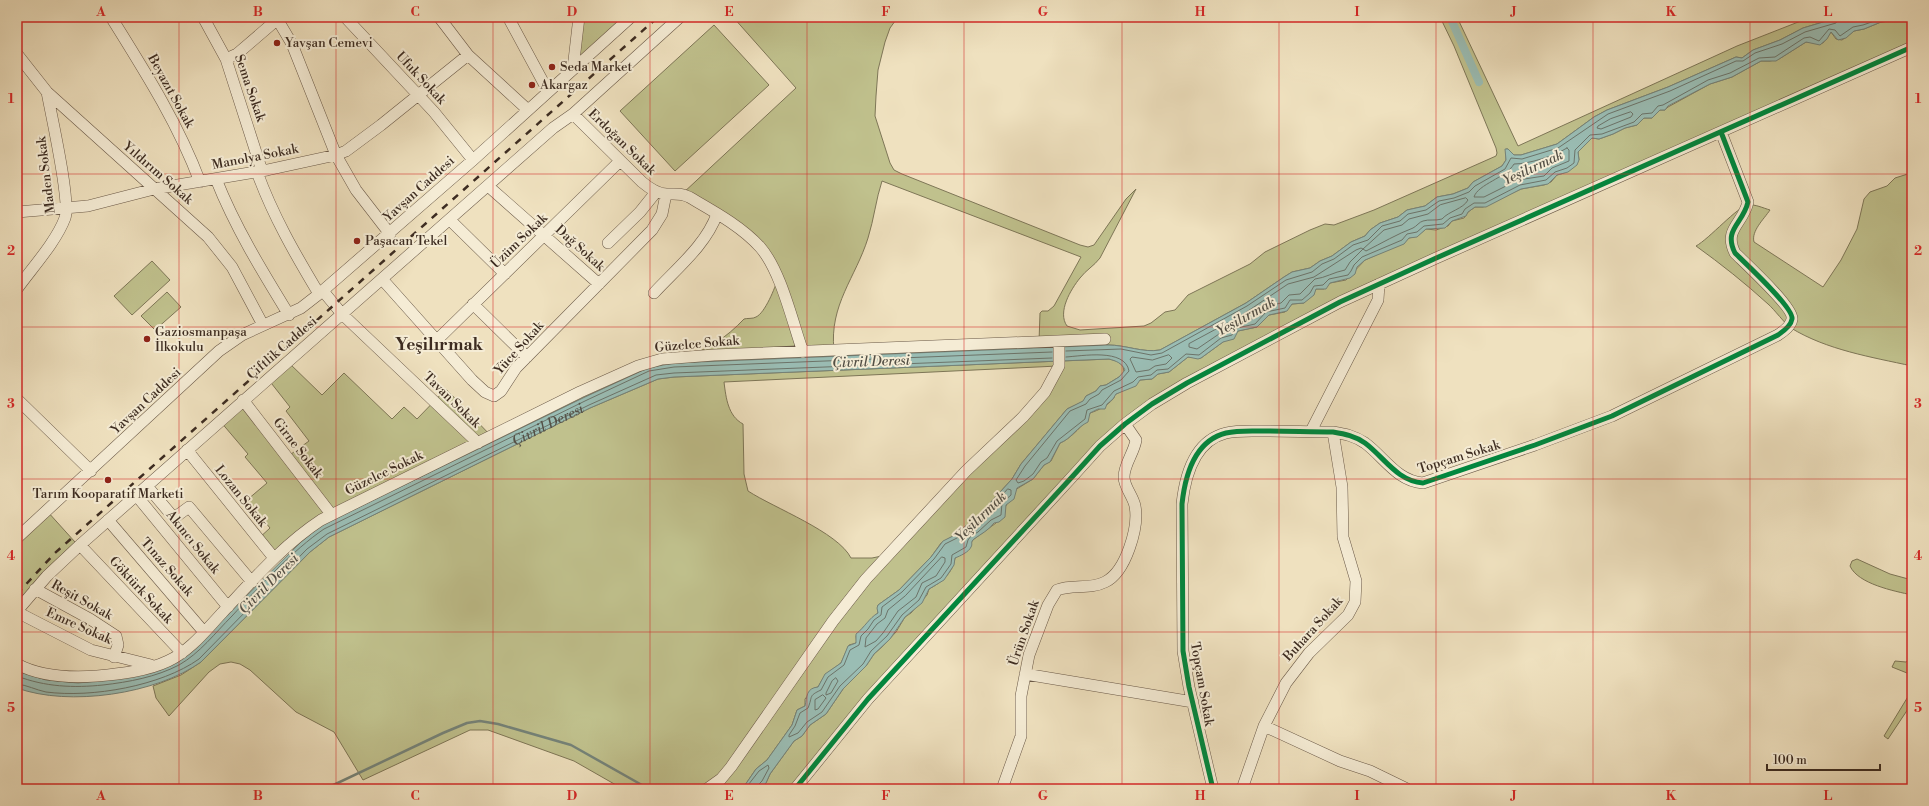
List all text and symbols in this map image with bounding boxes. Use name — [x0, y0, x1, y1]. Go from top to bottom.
text: A — [95, 4, 106, 20]
text: B — [253, 4, 263, 20]
text: C — [410, 4, 420, 20]
text: D — [567, 4, 577, 20]
text: E — [724, 4, 734, 20]
text: F — [881, 4, 891, 20]
text: G — [1038, 4, 1049, 20]
text: H — [1195, 4, 1206, 20]
text: I — [1354, 4, 1360, 20]
text: J — [1509, 4, 1517, 20]
text: K — [1666, 4, 1677, 20]
text: L — [1824, 4, 1833, 20]
place label: Yavşan Cemevi — [284, 35, 373, 51]
marker: Yavşan Cemevi — [272, 38, 282, 48]
street label: Ufuk Sokak — [393, 48, 450, 109]
street label: Beyazıt Sokak — [144, 51, 198, 132]
street label: Sema Sokak — [231, 52, 269, 125]
place label: Seda Market — [560, 59, 632, 75]
marker: Seda Market — [547, 62, 557, 72]
place label: Akargaz — [539, 77, 588, 93]
marker: Akargaz — [527, 80, 537, 90]
text: 1 — [8, 91, 15, 107]
text: 1 — [1915, 91, 1922, 107]
street label: Erdoğan Sokak — [585, 106, 660, 179]
street label: Maden Sokak — [33, 134, 59, 215]
street label: Yıldırım Sokak — [119, 138, 197, 209]
street label: Manolya Sokak — [210, 141, 301, 173]
water label: Yeşilırmak — [1500, 146, 1566, 190]
street label: Yavşan Caddesi — [379, 153, 458, 226]
street label: Üzüm Sokak — [487, 209, 551, 272]
street label: Dağ Sokak — [552, 221, 609, 275]
place label: Paşacan Tekel — [365, 233, 447, 249]
marker: Paşacan Tekel — [352, 236, 362, 246]
text: 2 — [7, 243, 15, 259]
text: 2 — [1914, 243, 1922, 259]
water label: Yeşilırmak — [1213, 293, 1279, 341]
street label: Çiftlik Caddesi — [244, 313, 320, 383]
street label: Yüce Sokak — [490, 317, 548, 379]
place label: Gaziosmanpaşa İlkokulu — [155, 324, 247, 355]
street label: Güzelce Sokak — [654, 332, 741, 356]
marker: Gaziosmanpaşa İlkokulu — [142, 334, 152, 344]
district label: Yeşilırmak — [395, 334, 484, 356]
water label: Çivril Deresi — [832, 352, 911, 372]
street label: Yavşan Caddesi — [107, 364, 184, 438]
street label: Tavan Sokak — [420, 369, 485, 432]
text: 3 — [7, 396, 15, 412]
text: 3 — [1914, 396, 1922, 412]
water label: Çivril Deresi — [509, 400, 588, 450]
street label: Girne Sokak — [270, 415, 327, 482]
street label: Topçam Sokak — [1416, 437, 1503, 477]
street label: Güzelce Sokak — [342, 447, 427, 499]
street label: Lozan Sokak — [211, 462, 271, 531]
marker: Tarım Kooparatif Marketi — [103, 475, 113, 485]
place label: Tarım Kooparatif Marketi — [32, 486, 184, 502]
water label: Yeşilırmak — [951, 488, 1011, 546]
street label: Akıncı Sokak — [162, 506, 224, 578]
street label: Tınaz Sokak — [137, 535, 197, 600]
text: 4 — [7, 548, 16, 564]
text: 4 — [1914, 548, 1923, 564]
water label: Çivril Deresi — [235, 550, 303, 618]
street label: Göktürk Sokak — [106, 553, 177, 628]
street label: Reşit Sokak — [48, 577, 117, 624]
street label: Buhara Sokak — [1279, 593, 1347, 665]
street label: Ürün Sokak — [1004, 597, 1043, 668]
street label: Emre Sokak — [44, 604, 116, 648]
street label: Topçam Sokak — [1187, 641, 1217, 729]
text: 5 — [7, 700, 15, 716]
text: 5 — [1914, 700, 1922, 716]
scale bar — [1767, 746, 1880, 772]
text: 100 m — [1773, 753, 1807, 768]
text: A — [95, 788, 106, 804]
text: B — [253, 788, 263, 804]
text: C — [410, 788, 420, 804]
text: D — [567, 788, 577, 804]
text: E — [724, 788, 734, 804]
text: F — [881, 788, 891, 804]
text: G — [1038, 788, 1049, 804]
text: H — [1195, 788, 1206, 804]
text: I — [1354, 788, 1360, 804]
text: J — [1509, 788, 1517, 804]
text: K — [1666, 788, 1677, 804]
text: L — [1824, 788, 1833, 804]

